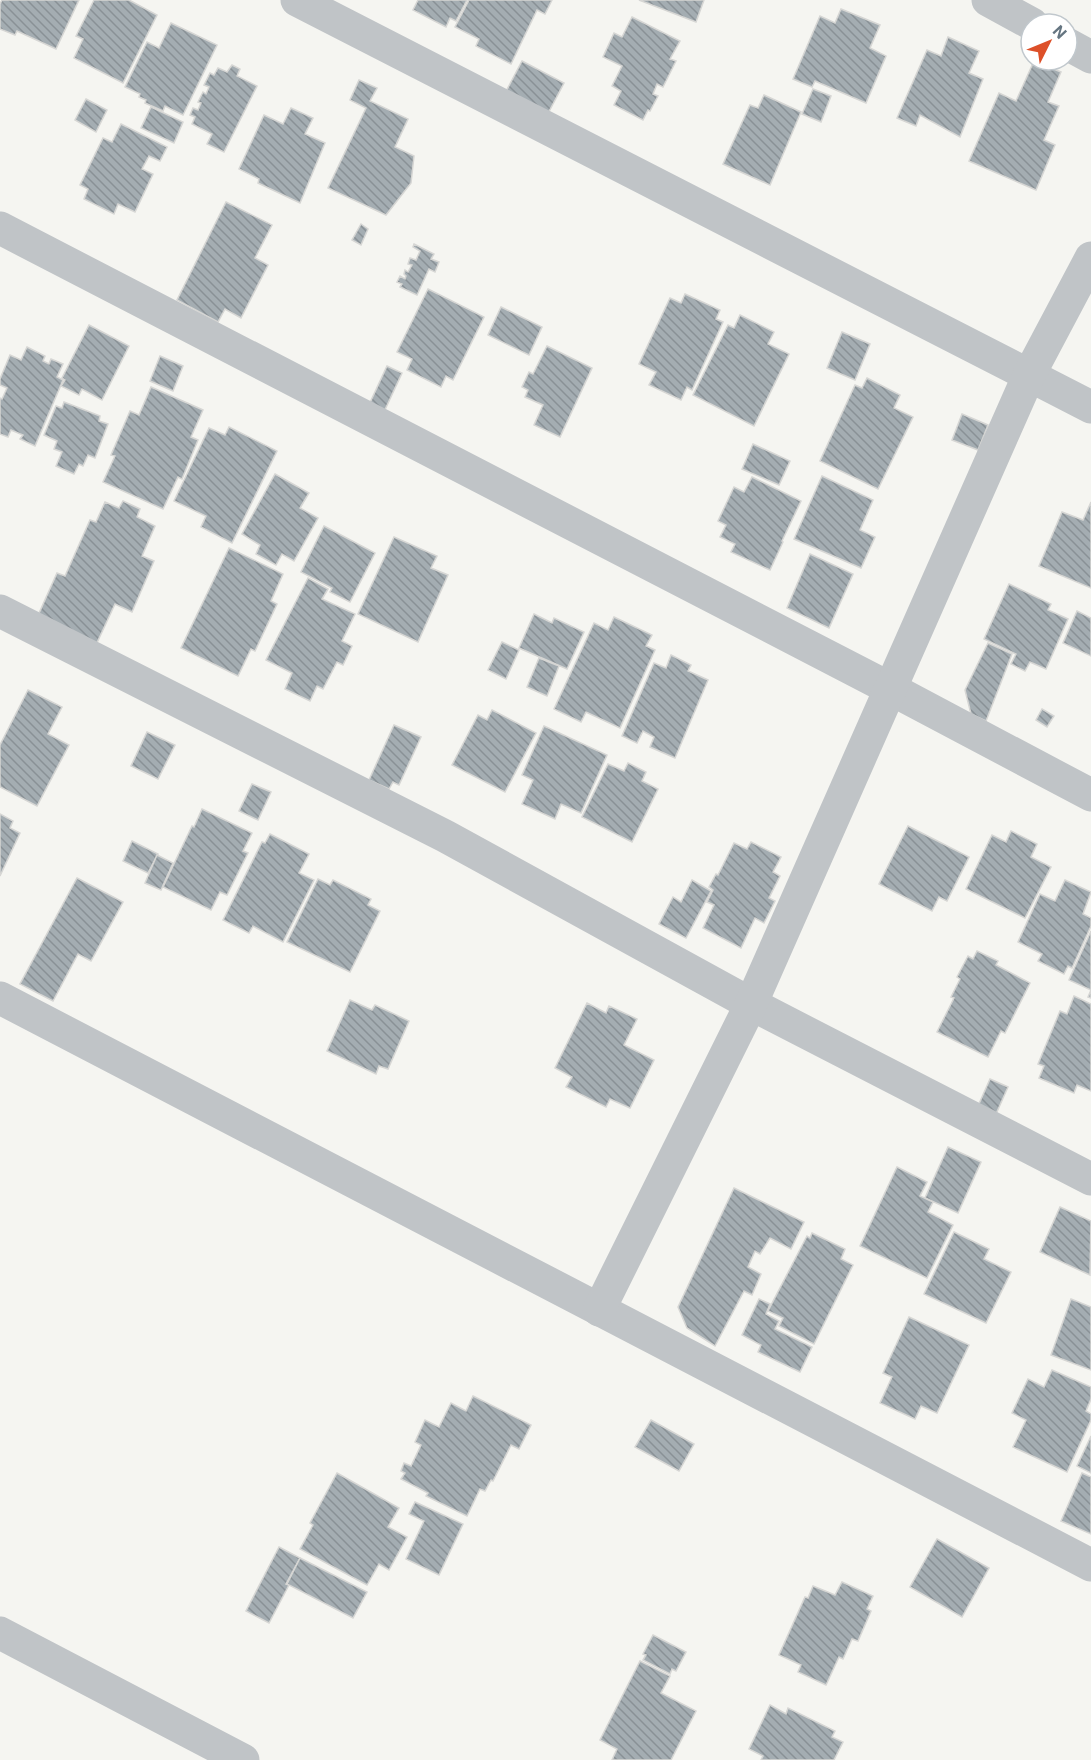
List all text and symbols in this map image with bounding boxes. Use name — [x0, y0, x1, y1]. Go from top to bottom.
north arrow — [1019, 12, 1079, 72]
text: N — [1049, 22, 1070, 43]

